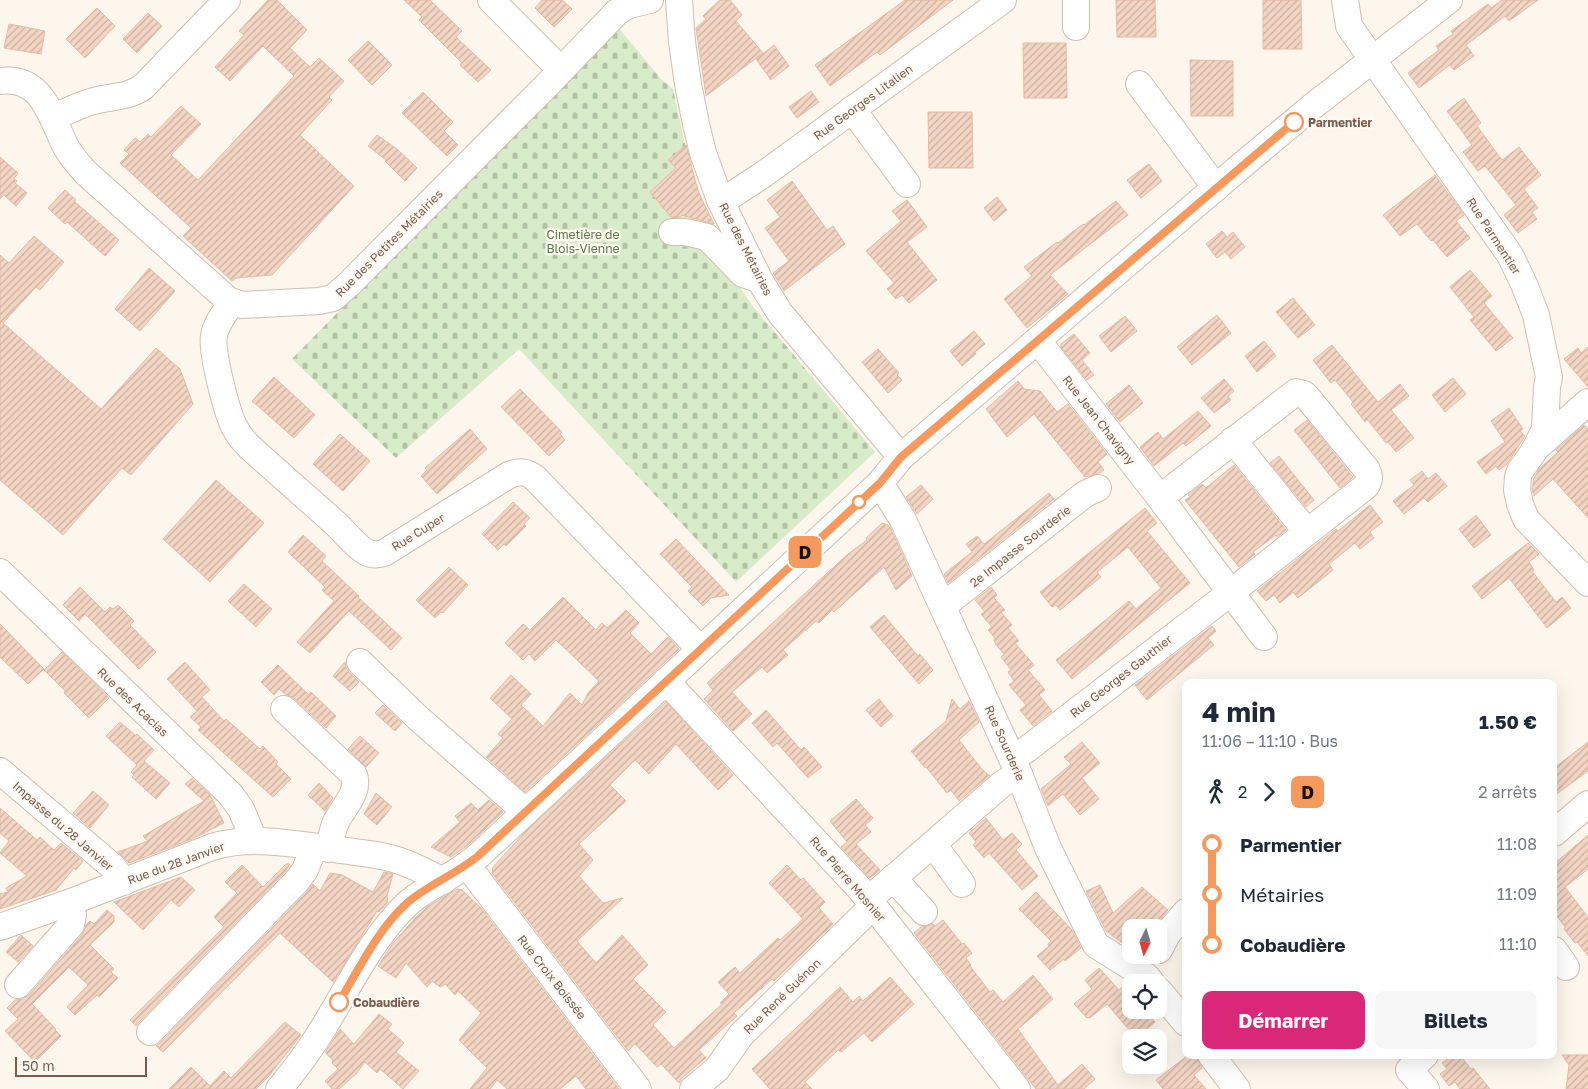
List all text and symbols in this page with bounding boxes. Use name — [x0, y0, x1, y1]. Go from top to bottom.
street label: Rue Georges Litalien — [810, 61, 916, 143]
marker: Parmentier — [1284, 112, 1304, 132]
place label: Parmentier — [1308, 115, 1373, 130]
street label: Rue des Petites Métairies — [332, 186, 446, 300]
street label: Rue Parmentier — [1464, 195, 1525, 278]
street label: Rue des Métairies — [716, 200, 776, 298]
park label: Cimetière de Blois-Vienne — [546, 227, 620, 256]
street label: Rue Jean Chavigny — [1059, 372, 1139, 468]
unlabelled marker — [852, 495, 866, 509]
street label: 2e Impasse Sourderie — [967, 502, 1074, 590]
street label: Rue Cuper — [389, 510, 448, 554]
line badge: D — [789, 536, 821, 568]
text: D — [799, 541, 811, 563]
street label: Rue Georges Gauthier — [1067, 631, 1175, 721]
street label: Rue des Acacias — [94, 664, 172, 740]
text: 4 min — [1202, 695, 1276, 728]
street label: Rue Sourderie — [982, 703, 1028, 783]
text: 1.50 € — [1479, 710, 1537, 733]
text: 11:06 – 11:10 · Bus — [1202, 731, 1338, 751]
street label: Impasse du 28 Janvier — [10, 778, 117, 874]
icon: walk — [1202, 778, 1230, 806]
icon: forward — [1255, 778, 1283, 806]
text: D — [1301, 781, 1314, 803]
text: 2 — [1238, 782, 1247, 802]
text: 2 arrêts — [1478, 782, 1537, 802]
street label: Rue Pierre Mosnier — [807, 833, 889, 925]
text: Parmentier — [1240, 833, 1342, 856]
text: 11:08 — [1497, 834, 1537, 854]
street label: Rue du 28 Janvier — [125, 838, 227, 888]
text: Métairies — [1240, 883, 1324, 906]
text: 11:09 — [1497, 884, 1537, 904]
north arrow — [1122, 919, 1168, 964]
map controls — [1122, 919, 1167, 1074]
street label: Rue Croix Boissée — [514, 932, 590, 1022]
text: Cobaudière — [1240, 933, 1345, 956]
text: 11:10 — [1499, 934, 1537, 954]
street label: Rue René Guénon — [740, 955, 824, 1037]
button: locate — [1122, 974, 1167, 1019]
button: Démarrer — [1202, 991, 1365, 1049]
button: Billets — [1375, 991, 1537, 1049]
marker: Cobaudière — [329, 992, 349, 1012]
place label: Cobaudière — [353, 995, 420, 1010]
button: layers — [1122, 1029, 1167, 1074]
scale bar — [15, 1054, 148, 1077]
text: 50 m — [22, 1057, 55, 1074]

